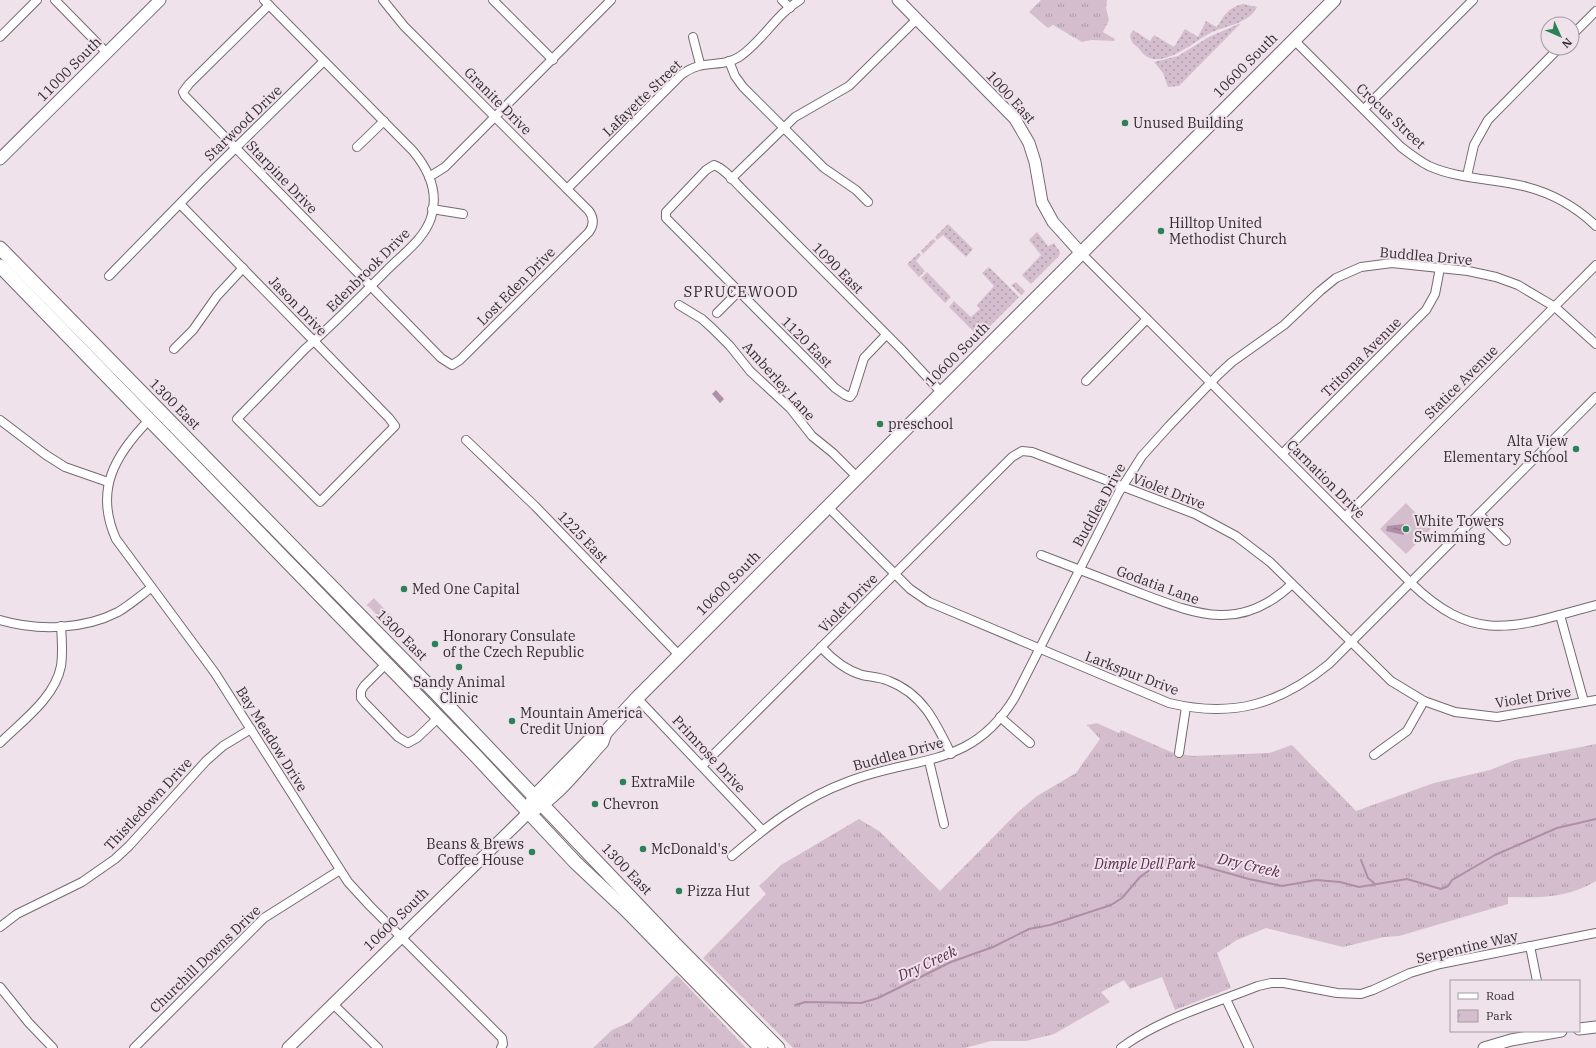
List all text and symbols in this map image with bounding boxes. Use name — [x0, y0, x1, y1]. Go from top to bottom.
north arrow — [1540, 16, 1580, 56]
street label: 10600 South — [1209, 29, 1281, 101]
street label: 11000 South — [33, 33, 105, 105]
text: N — [1559, 35, 1575, 51]
street label: Lafayette Street — [599, 56, 685, 140]
street label: Granite Drive — [460, 63, 536, 139]
street label: 1000 East — [983, 67, 1040, 127]
street label: Crocus Street — [1353, 79, 1430, 153]
street label: Starwood Drive — [200, 81, 286, 165]
place label: Unused Building — [1133, 114, 1244, 132]
marker: Unused Building — [1120, 118, 1130, 128]
street label: Starpine Drive — [243, 137, 321, 217]
place label: Hilltop United Methodist Church — [1169, 214, 1287, 248]
street label: Edenbrook Drive — [322, 224, 414, 316]
marker: Hilltop United Methodist Church — [1156, 226, 1166, 236]
street label: 1090 East — [809, 239, 867, 297]
street label: Lost Eden Drive — [473, 243, 559, 329]
street label: Buddlea Drive — [1379, 243, 1473, 269]
street label: Jason Drive — [265, 272, 331, 340]
district label: SPRUCEWOOD — [684, 282, 798, 301]
street label: 1120 East — [778, 313, 836, 371]
street label: Tritoma Avenue — [1317, 313, 1405, 401]
street label: 10600 South — [921, 318, 993, 390]
street label: Amberley Lane — [739, 338, 819, 424]
street label: Statice Avenue — [1420, 341, 1502, 423]
street label: 1300 East — [146, 375, 204, 433]
place label: preschool — [888, 415, 953, 433]
marker: preschool — [875, 419, 885, 429]
place label: Alta View Elementary School — [1443, 432, 1568, 466]
street label: Carnation Drive — [1283, 436, 1369, 522]
marker: Alta View Elementary School — [1571, 444, 1581, 454]
street label: Buddlea Drive — [1069, 460, 1129, 550]
street label: Violet Drive — [1130, 469, 1208, 513]
street label: 1225 East — [554, 507, 612, 567]
place label: White Towers Swimming — [1414, 512, 1504, 546]
marker: White Towers Swimming — [1401, 524, 1411, 534]
street label: 10600 South — [692, 547, 764, 619]
street label: Godatia Lane — [1114, 562, 1202, 608]
street label: Violet Drive — [815, 570, 881, 636]
place label: Med One Capital — [412, 580, 520, 598]
marker: Med One Capital — [399, 584, 409, 594]
street label: 1300 East — [373, 606, 431, 664]
place label: Honorary Consulate of the Czech Republic — [443, 627, 584, 661]
marker: Honorary Consulate of the Czech Republic — [430, 639, 440, 649]
street label: Larkspur Drive — [1082, 647, 1182, 699]
marker: Sandy Animal Clinic — [454, 662, 464, 672]
place label: Sandy Animal Clinic — [413, 673, 505, 707]
street label: Violet Drive — [1494, 682, 1572, 712]
street label: Bay Meadow Drive — [232, 683, 312, 795]
place label: Mountain America Credit Union — [520, 704, 643, 738]
street label: Primrose Drive — [668, 711, 750, 797]
marker: Mountain America Credit Union — [507, 716, 517, 726]
street label: Buddlea Drive — [851, 733, 945, 775]
street label: Thistledown Drive — [100, 754, 196, 854]
place label: ExtraMile — [631, 773, 695, 791]
marker: ExtraMile — [618, 777, 628, 787]
place label: Chevron — [603, 795, 659, 813]
marker: Chevron — [590, 799, 600, 809]
place label: Beans & Brews Coffee House — [426, 835, 524, 869]
street label: 1300 East — [598, 839, 656, 899]
place label: McDonald's — [651, 840, 728, 858]
marker: McDonald's — [638, 844, 648, 854]
marker: Beans & Brews Coffee House — [527, 847, 537, 857]
water label: Dry Creek — [1215, 848, 1282, 881]
park label: Dimple Dell Park — [1093, 855, 1196, 873]
place label: Pizza Hut — [687, 882, 750, 900]
street label: 10600 South — [360, 883, 433, 955]
marker: Pizza Hut — [674, 886, 684, 896]
street label: Churchill Downs Drive — [146, 901, 264, 1017]
street label: Serpentine Way — [1414, 926, 1520, 967]
water label: Dry Creek — [893, 941, 960, 985]
legend — [1450, 980, 1580, 1032]
text: Road — [1486, 988, 1515, 1003]
text: Park — [1486, 1008, 1512, 1023]

